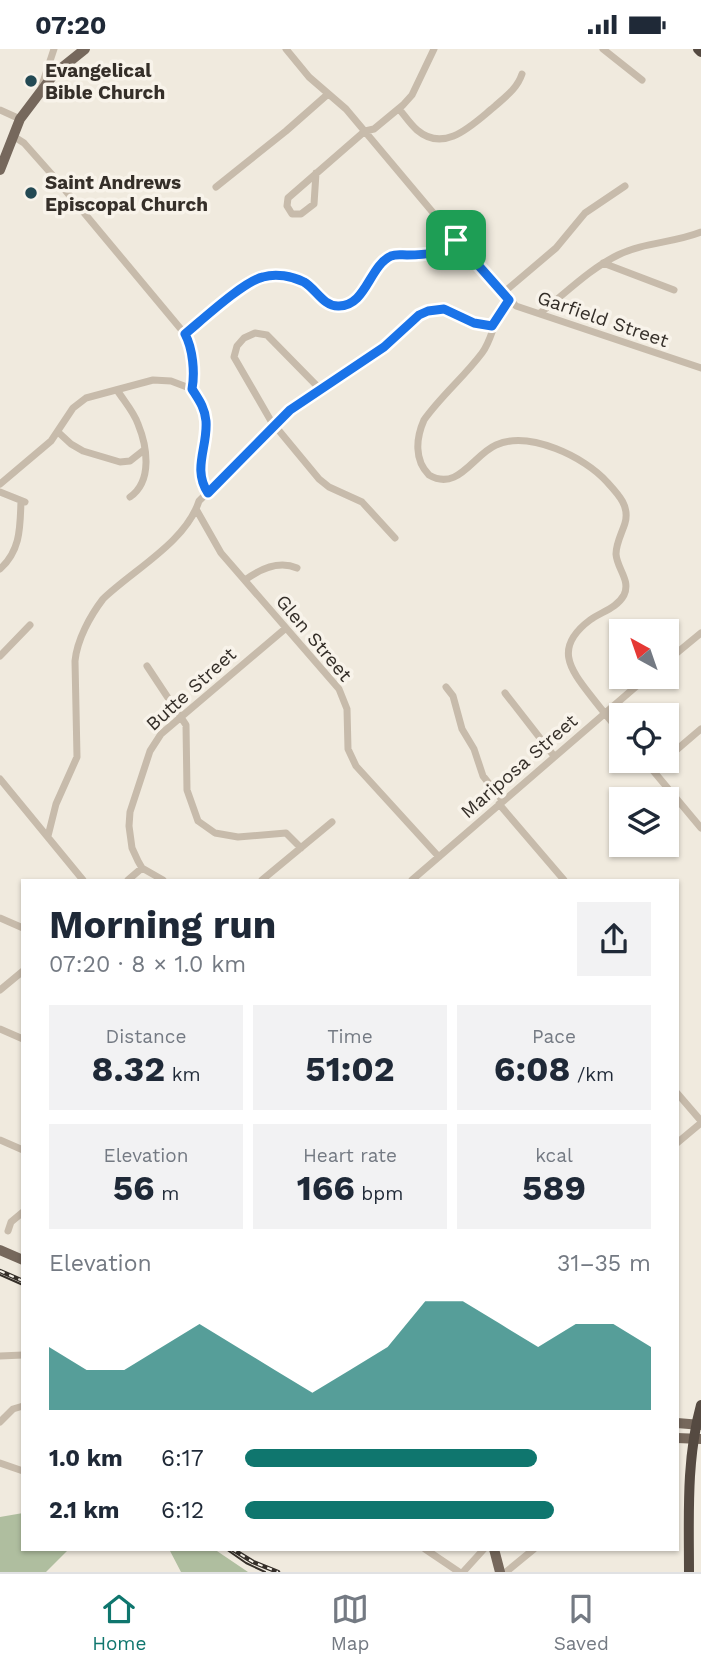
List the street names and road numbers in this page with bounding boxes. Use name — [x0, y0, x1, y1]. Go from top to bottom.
street label: Garfield Street — [534, 286, 672, 352]
street label: Glen Street — [271, 590, 357, 686]
street label: Butte Street — [141, 642, 241, 736]
street label: Mariposa Street — [456, 709, 582, 823]

